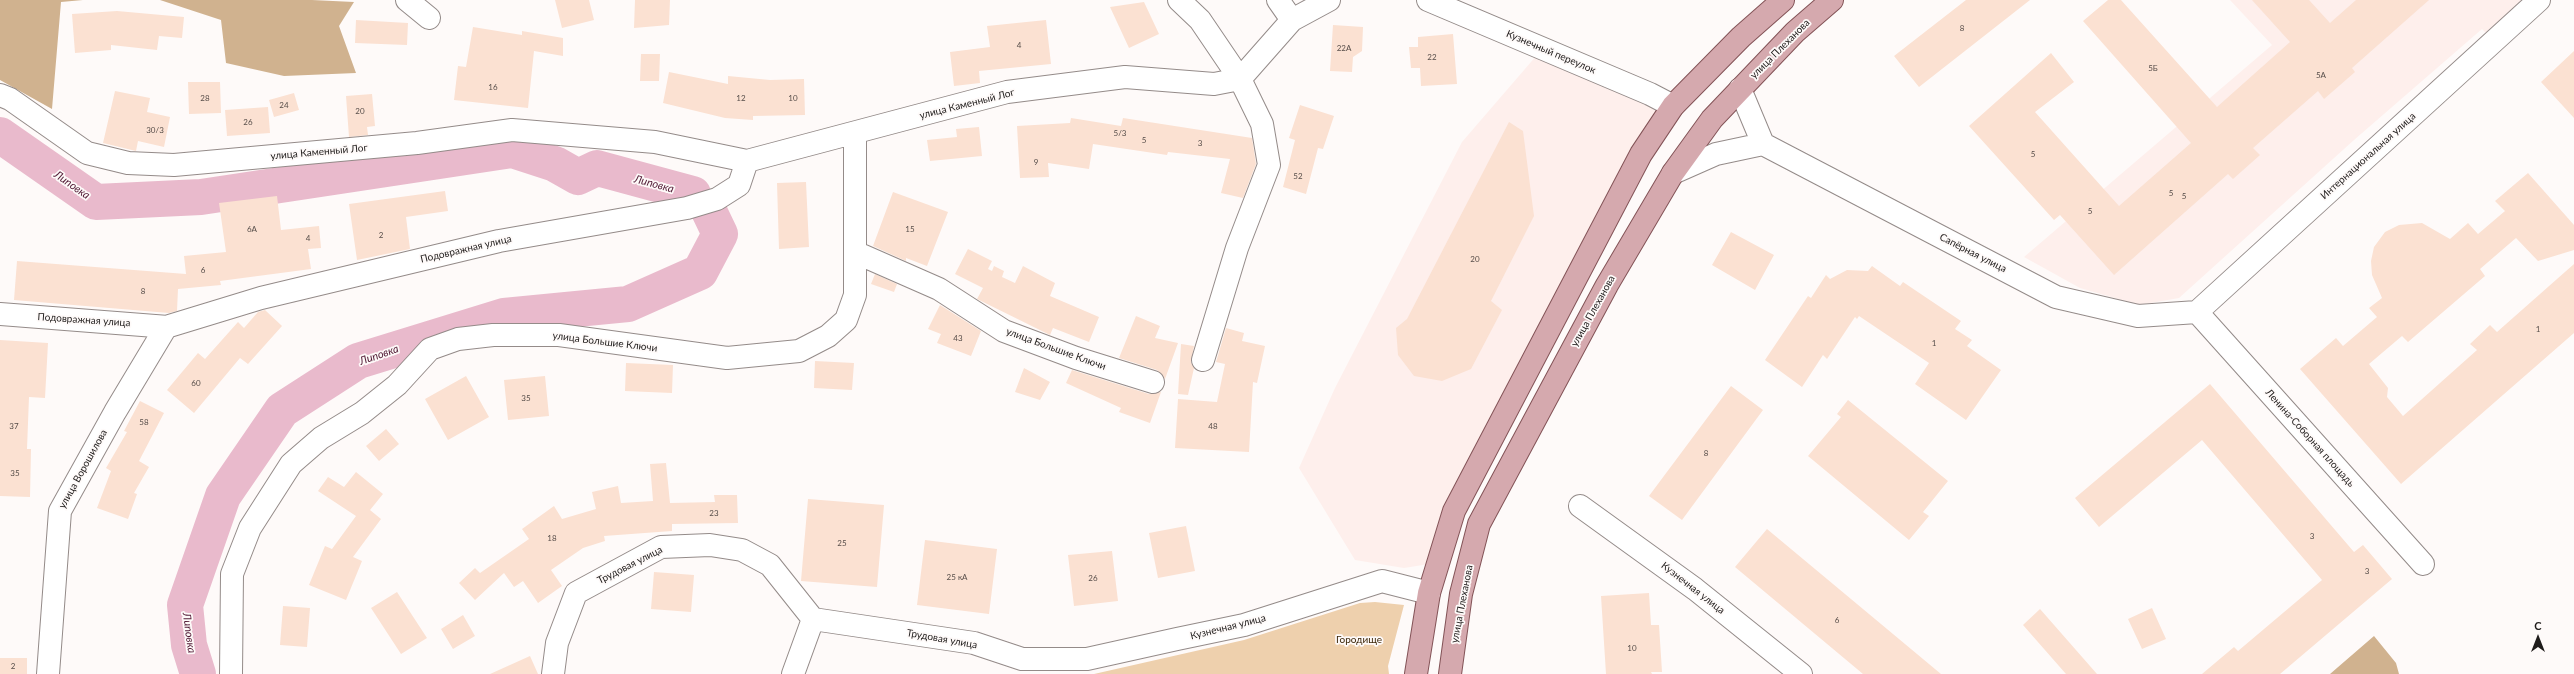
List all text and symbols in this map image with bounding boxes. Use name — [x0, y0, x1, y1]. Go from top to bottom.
street label: улица Плеханова — [1748, 17, 1812, 81]
house number: 8 — [1960, 23, 1964, 33]
street label: Кузнечный переулок — [1504, 28, 1598, 76]
house number: 4 — [1017, 40, 1021, 50]
house number: 22А — [1337, 43, 1351, 53]
house number: 22 — [1427, 52, 1437, 62]
house number: 5Б — [2148, 63, 2158, 73]
house number: 5А — [2316, 70, 2326, 80]
house number: 16 — [488, 82, 498, 92]
street label: улица Каменный Лог — [918, 86, 1016, 122]
house number: 28 — [200, 93, 210, 103]
house number: 12 — [736, 93, 746, 103]
house number: 10 — [788, 93, 798, 103]
house number: 24 — [279, 100, 289, 110]
house number: 20 — [355, 106, 365, 116]
street label: Интернациональная улица — [2318, 110, 2418, 202]
house number: 26 — [243, 117, 253, 127]
house number: 30/3 — [146, 125, 164, 135]
house number: 5/3 — [1114, 128, 1126, 138]
house number: 5 — [1142, 135, 1146, 145]
house number: 3 — [1198, 138, 1202, 148]
street label: улица Каменный Лог — [270, 142, 368, 162]
house number: 5 — [2031, 149, 2035, 159]
house number: 9 — [1034, 157, 1038, 167]
water label: Липовка — [52, 168, 92, 202]
house number: 52 — [1293, 171, 1303, 181]
water label: Липовка — [633, 172, 675, 196]
house number: 5 — [2169, 188, 2173, 198]
house number: 5 — [2182, 191, 2186, 201]
house number: 5 — [2088, 206, 2092, 216]
house number: 6А — [247, 224, 257, 234]
house number: 15 — [905, 224, 915, 234]
house number: 2 — [379, 230, 383, 240]
street label: Сапёрная улица — [1938, 231, 2008, 275]
house number: 4 — [306, 233, 310, 243]
street label: Подовражная улица — [419, 233, 513, 265]
house number: 20 — [1470, 254, 1480, 264]
house number: 6 — [201, 265, 205, 275]
street label: улица Плеханова — [1569, 273, 1617, 349]
house number: 8 — [141, 286, 145, 296]
street label: Подовражная улица — [37, 311, 131, 329]
house number: 1 — [2536, 324, 2540, 334]
street label: улица Большие Ключи — [1004, 325, 1108, 373]
street label: улица Большие Ключи — [552, 330, 658, 354]
house number: 43 — [953, 333, 963, 343]
house number: 1 — [1932, 338, 1936, 348]
water label: Липовка — [358, 342, 400, 368]
house number: 60 — [191, 378, 201, 388]
street label: Ленина-Соборная площадь — [2263, 387, 2357, 489]
house number: 35 — [521, 393, 531, 403]
house number: 58 — [139, 417, 149, 427]
house number: 37 — [9, 421, 19, 431]
house number: 48 — [1208, 421, 1218, 431]
street label: улица Ворошилова — [56, 427, 110, 511]
house number: 8 — [1704, 448, 1708, 458]
house number: 35 — [10, 468, 20, 478]
house number: 23 — [709, 508, 719, 518]
house number: 3 — [2310, 531, 2314, 541]
house number: 18 — [547, 533, 557, 543]
house number: 25 — [837, 538, 847, 548]
street label: Трудовая улица — [595, 543, 665, 587]
street label: Кузнечная улица — [1659, 559, 1727, 617]
street label: улица Плеханова — [1449, 564, 1475, 644]
house number: 3 — [2365, 566, 2369, 576]
house number: 25 кА — [947, 572, 967, 582]
house number: 26 — [1088, 573, 1098, 583]
water label: Липовка — [180, 612, 198, 654]
street label: Кузнечная улица — [1189, 612, 1267, 642]
house number: 6 — [1835, 615, 1839, 625]
north arrow — [2518, 618, 2558, 658]
text: С — [2534, 619, 2542, 632]
street label: Трудовая улица — [906, 627, 978, 651]
park label: Городище — [1336, 634, 1382, 646]
house number: 10 — [1627, 643, 1637, 653]
house number: 2 — [11, 661, 15, 671]

